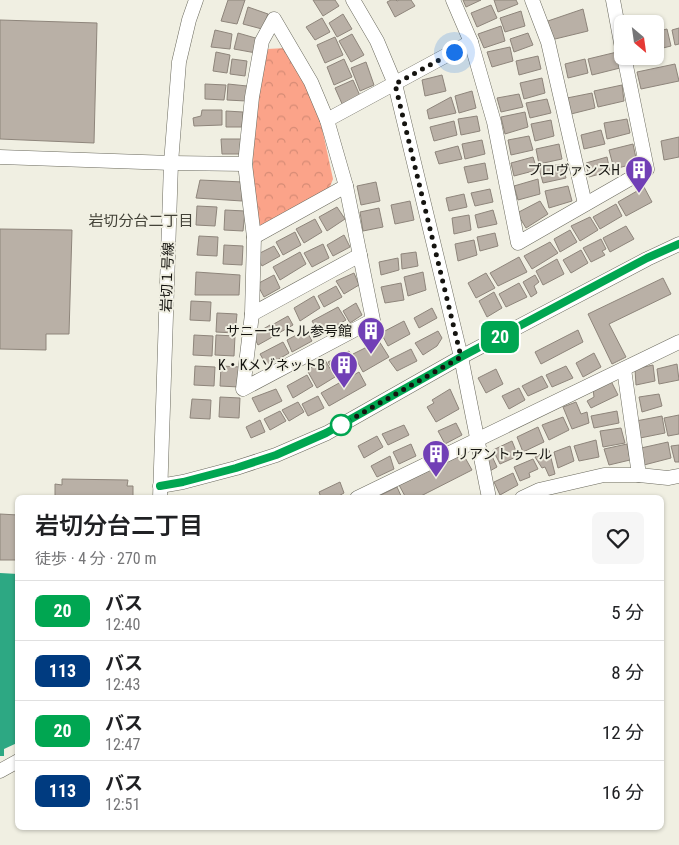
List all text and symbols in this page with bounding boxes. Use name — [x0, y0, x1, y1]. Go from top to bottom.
north arrow — [614, 15, 664, 65]
map controls — [614, 15, 664, 65]
your location — [442, 40, 467, 65]
building icon: プロヴァンスH — [624, 155, 654, 194]
place label: プロヴァンスH — [528, 162, 620, 178]
district label: 岩切分台二丁目 — [88, 212, 194, 230]
street label: 岩切１号線 — [158, 242, 176, 312]
building icon: サニーセトル参号館 — [356, 316, 386, 355]
line badge: 20 — [478, 321, 522, 353]
place label: サニーセトル参号館 — [226, 323, 352, 339]
text: 20 — [491, 326, 509, 347]
building icon: K・KメゾネットB — [329, 350, 359, 389]
place label: K・KメゾネットB — [218, 357, 325, 373]
unlabelled marker — [330, 414, 352, 436]
building icon: リアントゥール — [421, 439, 451, 478]
place label: リアントゥール — [455, 446, 552, 462]
text: 岩切分台二丁目 — [35, 512, 203, 540]
button: heart — [592, 512, 644, 564]
text: 徒歩 · 4 分 · 270 m — [35, 549, 156, 568]
text: バス — [105, 592, 143, 615]
text: 20 — [53, 600, 72, 621]
text: 5 分 — [611, 601, 644, 624]
text: 12:40 — [105, 615, 140, 634]
text: バス — [105, 652, 143, 675]
text: 113 — [49, 660, 76, 681]
text: 8 分 — [611, 661, 644, 684]
text: 12:43 — [105, 675, 140, 694]
text: バス — [105, 712, 143, 735]
text: 20 — [53, 720, 72, 741]
text: 12 分 — [602, 721, 644, 744]
text: 12:47 — [105, 735, 140, 754]
text: バス — [105, 772, 143, 795]
text: 113 — [49, 780, 76, 801]
text: 16 分 — [602, 781, 644, 804]
text: 12:51 — [105, 795, 140, 814]

